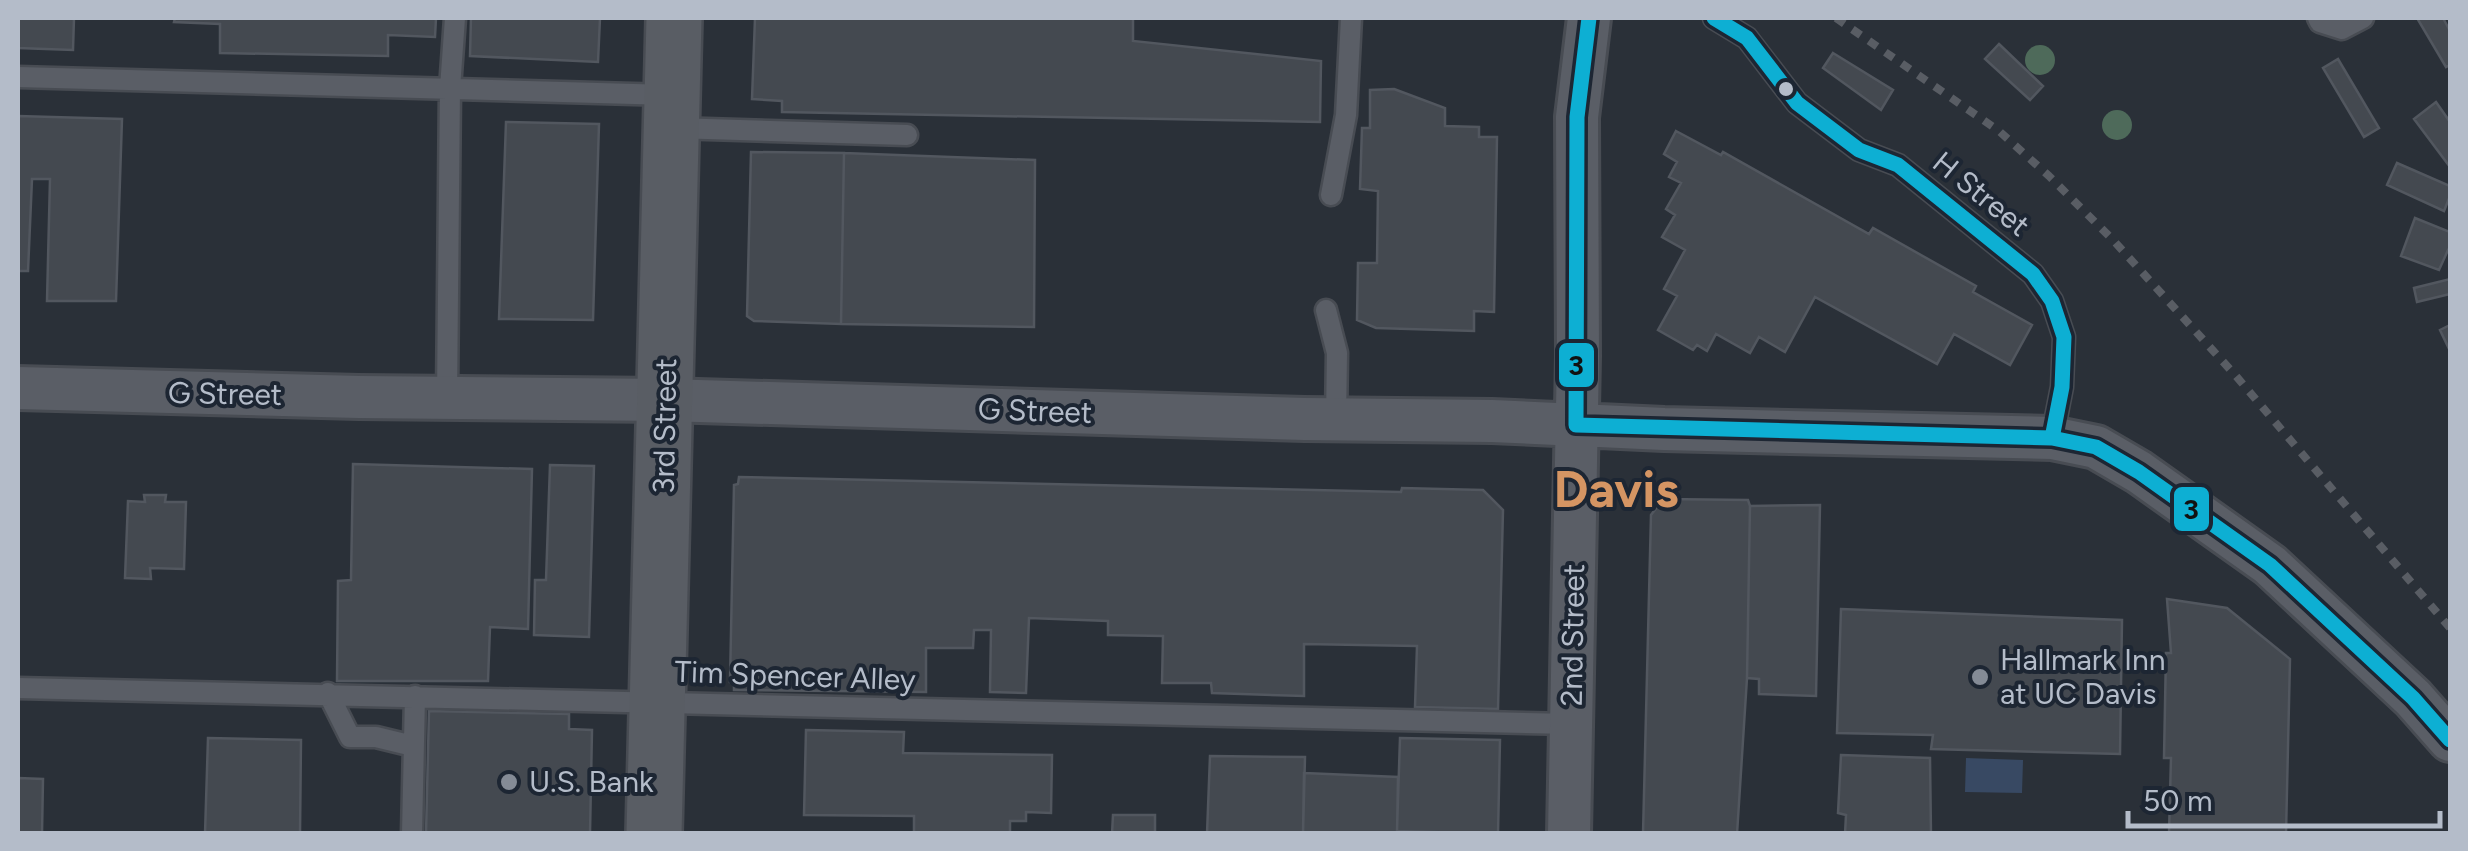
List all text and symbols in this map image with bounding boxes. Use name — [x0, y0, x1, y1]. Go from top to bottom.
unlabelled marker — [1776, 79, 1796, 99]
street label: H Street — [1925, 143, 2037, 244]
line badge: 3 — [1557, 341, 1596, 389]
text: 3 — [1568, 348, 1584, 382]
street label: 3rd Street — [645, 358, 684, 494]
street label: G Street — [168, 374, 282, 413]
street label: G Street — [977, 390, 1093, 431]
district label: Davis — [1553, 459, 1679, 520]
line badge: 3 — [2172, 485, 2211, 533]
text: 3 — [2183, 492, 2199, 526]
street label: 2nd Street — [1553, 563, 1592, 707]
place label: Hallmark Inn at UC Davis — [2000, 641, 2166, 712]
street label: Tim Spencer Alley — [674, 653, 916, 698]
marker: Hallmark Inn at UC Davis — [1969, 666, 1991, 688]
place label: U.S. Bank — [529, 763, 654, 800]
scale bar — [2128, 766, 2440, 828]
marker: U.S. Bank — [498, 771, 520, 793]
text: 50 m — [2143, 782, 2212, 819]

